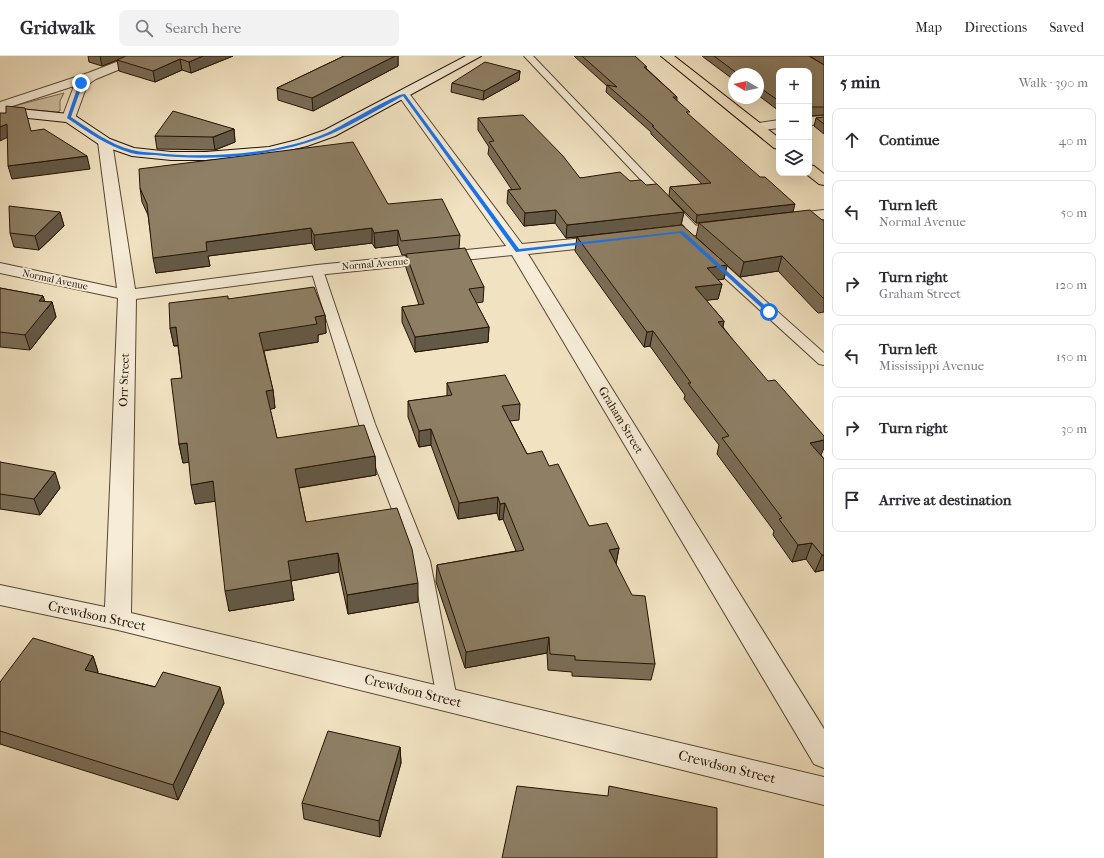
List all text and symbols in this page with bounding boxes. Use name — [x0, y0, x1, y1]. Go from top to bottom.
search box — [119, 10, 399, 46]
text: Gridwalk — [20, 17, 95, 39]
icon: search — [133, 17, 155, 39]
text: Search here — [165, 19, 241, 37]
text: Map — [915, 19, 942, 36]
text: Directions — [964, 19, 1027, 36]
text: Saved — [1049, 19, 1084, 36]
north arrow — [728, 68, 764, 104]
map controls — [776, 68, 812, 176]
button: + — [776, 68, 812, 104]
text: 5 min — [840, 72, 880, 92]
route end — [72, 74, 90, 92]
text: Walk · 390 m — [1019, 75, 1088, 90]
button: − — [776, 104, 812, 140]
icon: ahead — [841, 129, 863, 151]
text: Continue — [879, 131, 939, 149]
text: 40 m — [1059, 133, 1087, 148]
button: layers — [776, 140, 812, 176]
text: Turn left — [879, 196, 937, 214]
icon: left — [841, 201, 863, 223]
text: 50 m — [1061, 205, 1087, 220]
text: Normal Avenue — [879, 214, 966, 229]
street label: Normal Avenue — [341, 255, 409, 273]
street label: Normal Avenue — [21, 267, 89, 293]
text: Turn right — [879, 268, 948, 286]
icon: right — [841, 273, 863, 295]
text: 120 m — [1055, 277, 1087, 292]
text: Graham Street — [879, 286, 961, 301]
route start — [760, 303, 778, 321]
text: Turn left — [879, 340, 937, 358]
icon: left — [841, 345, 863, 367]
text: 150 m — [1056, 349, 1087, 364]
street label: Orr Street — [116, 352, 132, 407]
text: Mississippi Avenue — [879, 358, 984, 373]
street label: Graham Street — [596, 384, 647, 457]
icon: right — [841, 417, 863, 439]
text: Turn right — [879, 419, 948, 437]
text: 30 m — [1061, 421, 1087, 436]
icon: arrive — [841, 489, 863, 511]
text: Arrive at destination — [879, 491, 1011, 509]
street label: Crewdson Street — [46, 597, 148, 635]
street label: Crewdson Street — [362, 671, 464, 711]
street label: Crewdson Street — [676, 747, 778, 787]

